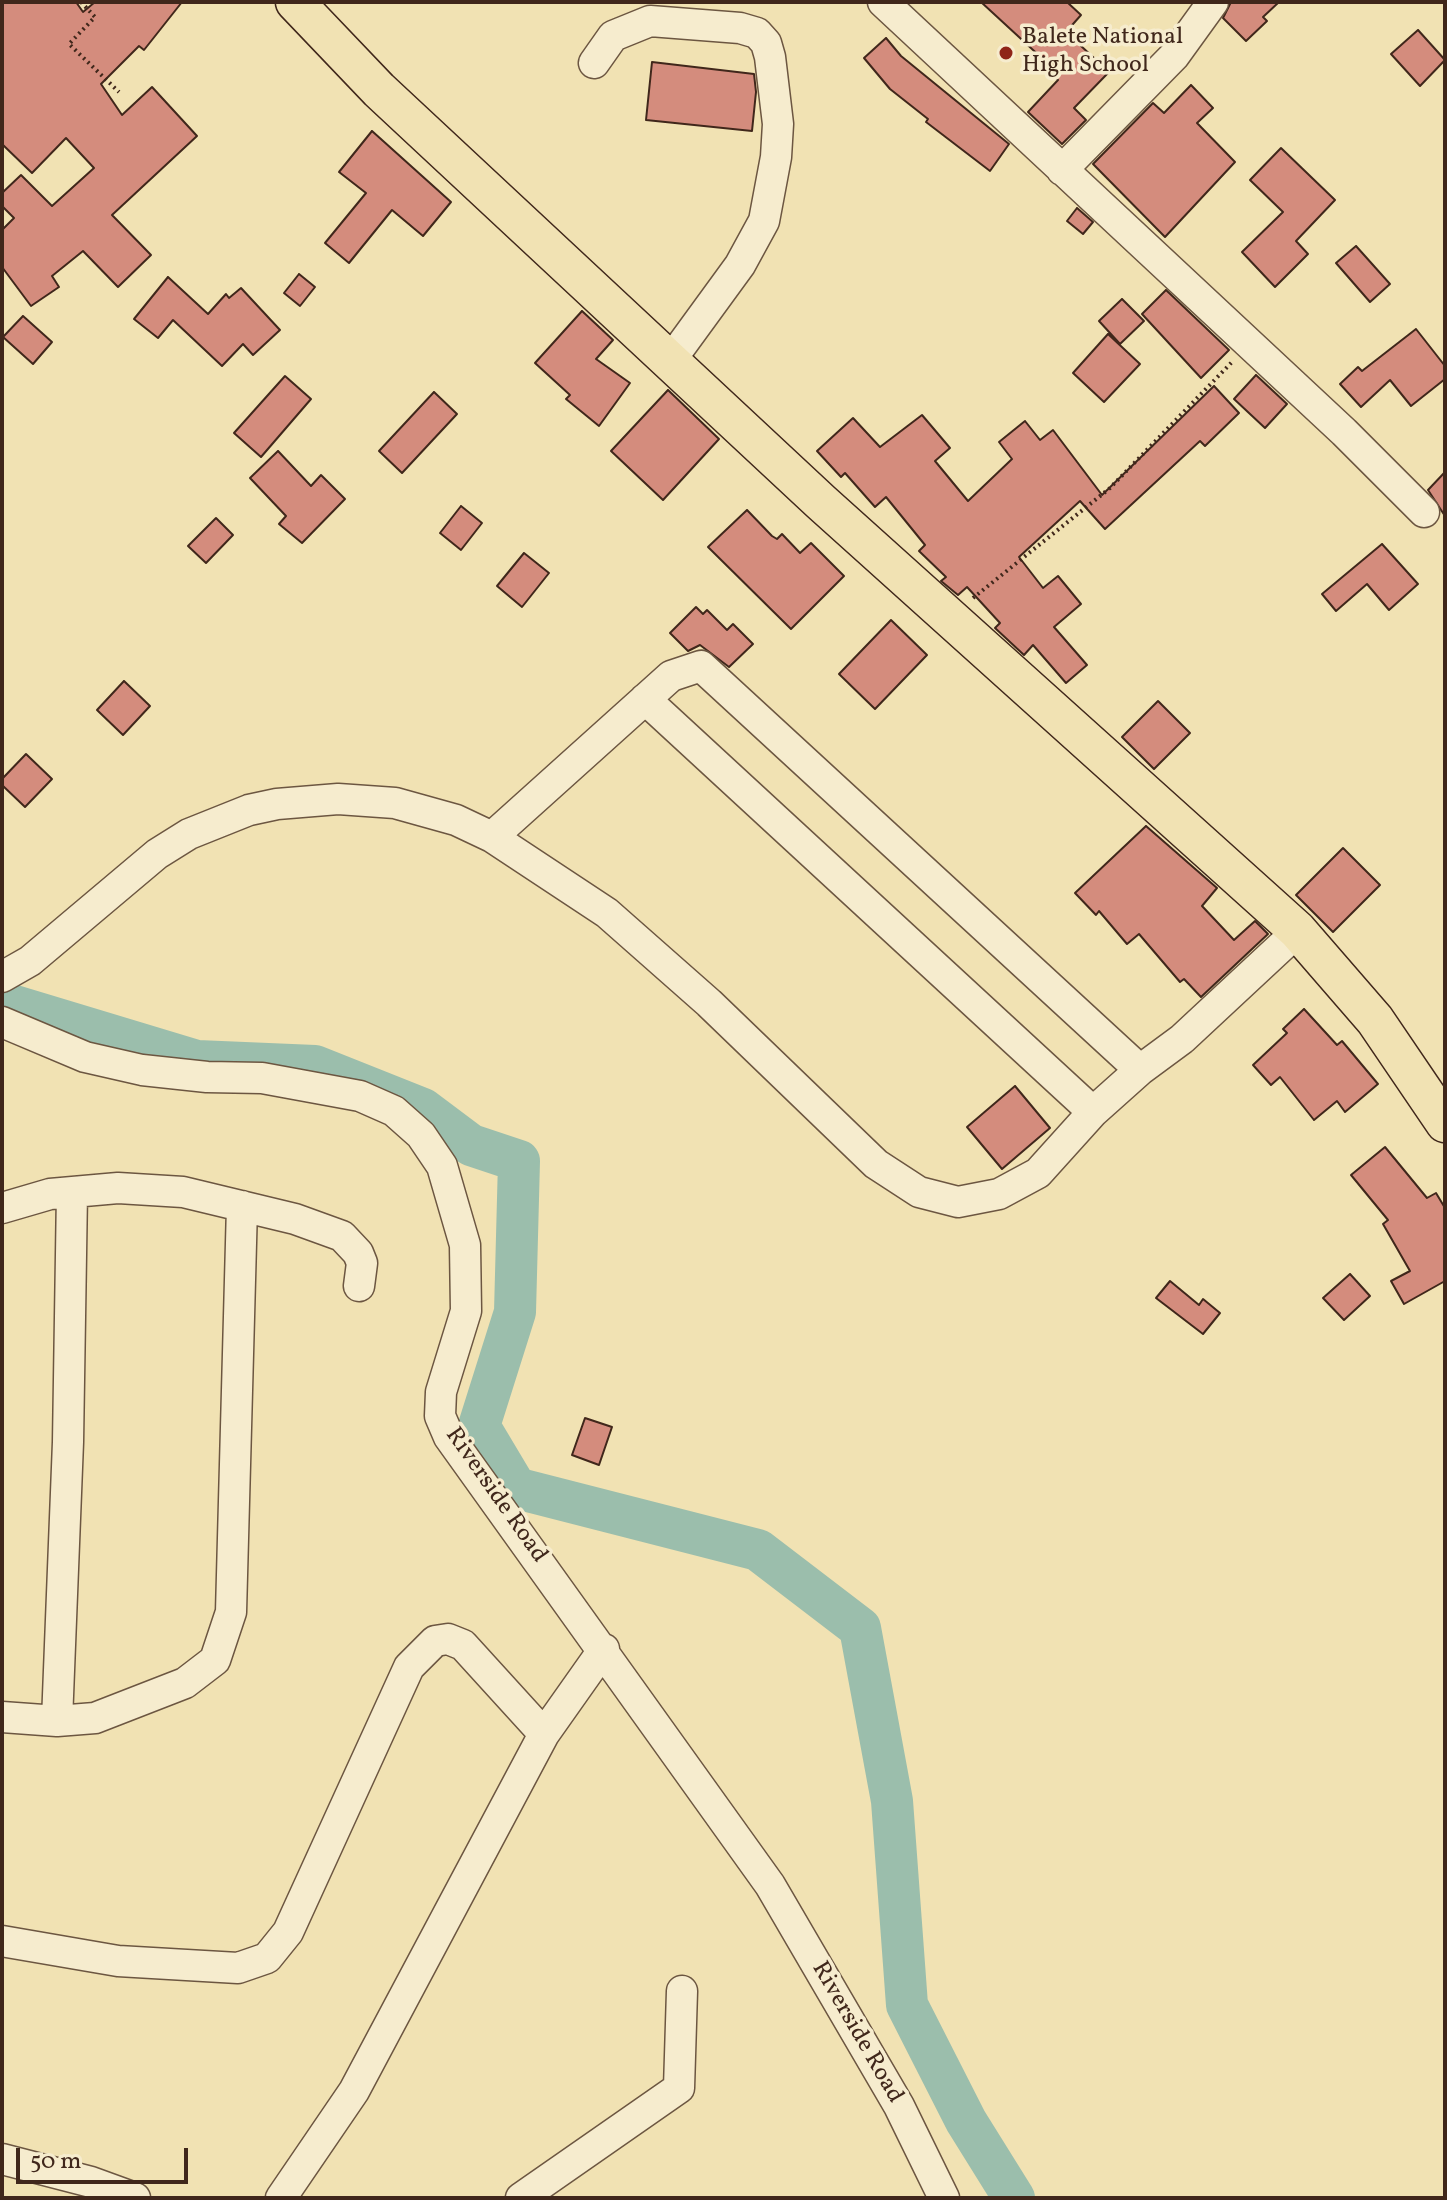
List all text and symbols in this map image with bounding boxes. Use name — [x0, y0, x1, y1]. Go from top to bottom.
place label: Balete National High School — [1022, 25, 1183, 81]
marker: Balete National High School — [997, 44, 1015, 62]
street label: Riverside Road — [438, 1423, 552, 1569]
street label: Riverside Road — [804, 1957, 908, 2109]
scale bar — [20, 2132, 192, 2182]
text: 50 m — [30, 2145, 82, 2179]

